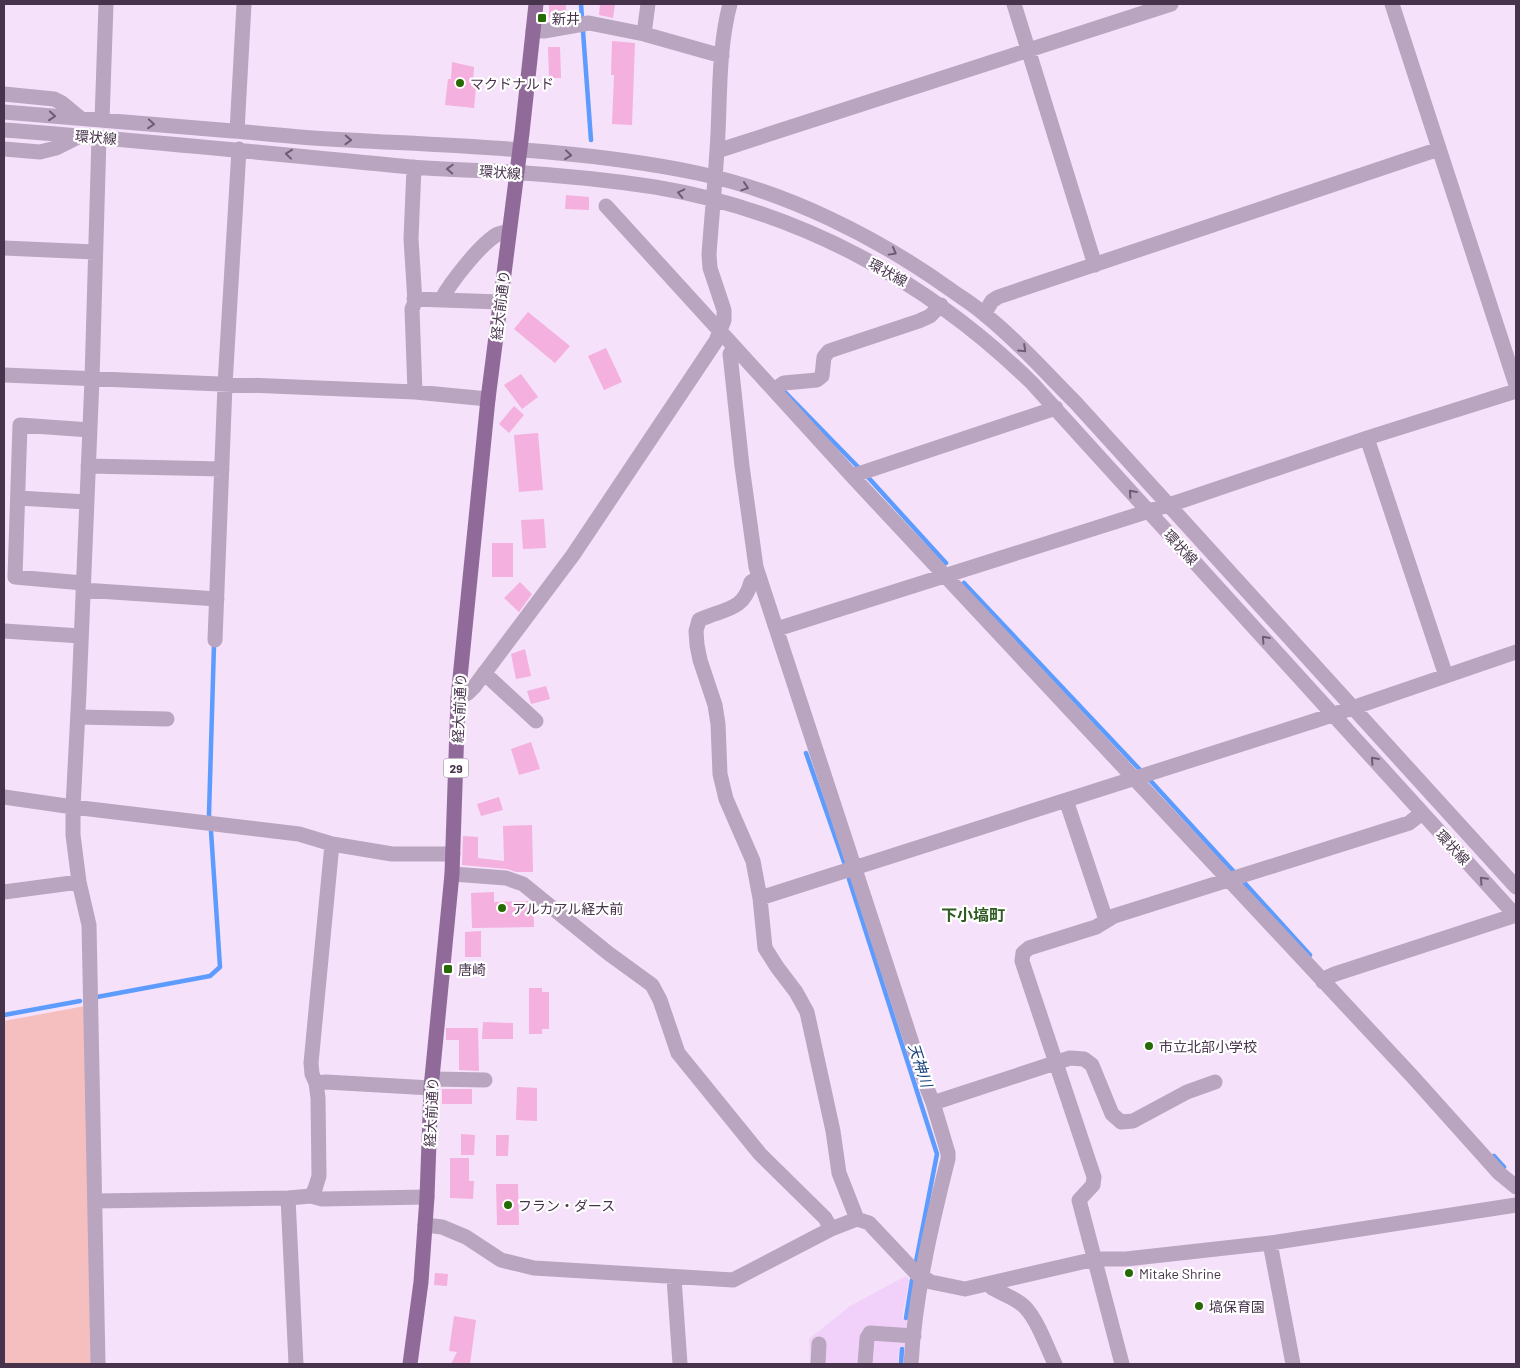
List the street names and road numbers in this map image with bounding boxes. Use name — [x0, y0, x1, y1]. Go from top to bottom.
street label: 環状線 — [74, 127, 118, 147]
street label: 環状線 — [478, 162, 522, 182]
street label: 環状線 — [866, 254, 910, 290]
street label: 経大前通り — [487, 269, 513, 341]
street label: 環状線 — [1160, 526, 1202, 568]
street label: 経大前通り — [449, 673, 469, 743]
road number: 29 — [444, 758, 468, 778]
street label: 環状線 — [1432, 826, 1474, 868]
street label: 経大前通り — [421, 1077, 441, 1147]

